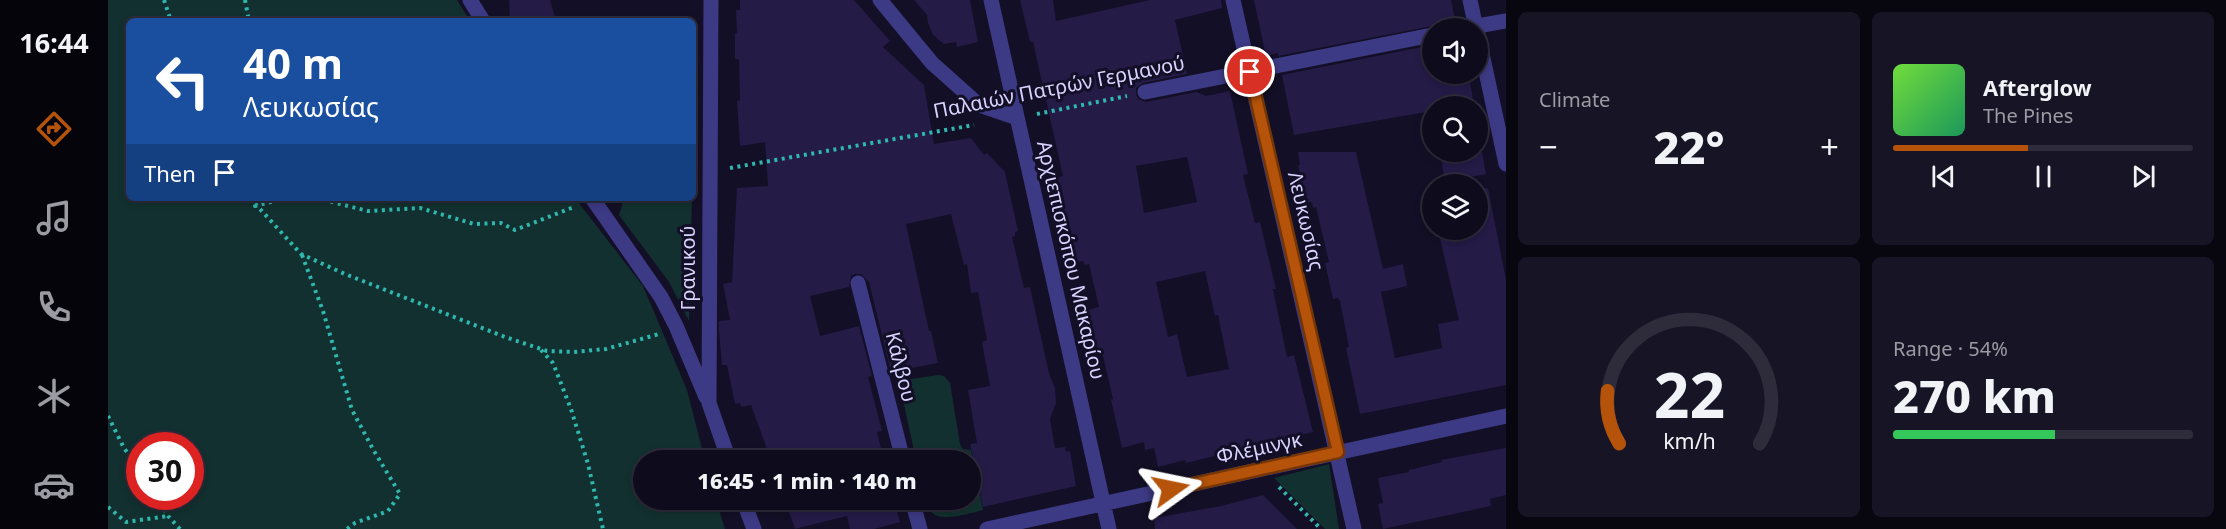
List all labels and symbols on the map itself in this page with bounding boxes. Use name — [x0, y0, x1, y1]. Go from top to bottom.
pin — [1224, 46, 1275, 97]
street label: Παλαιών Πατρών Γερμανού — [931, 49, 1187, 124]
street label: Αρχιεπισκόπου Μακαρίου — [1031, 138, 1112, 382]
street label: Λευκωσίας — [1282, 169, 1331, 273]
street label: Γρανικού — [674, 225, 701, 311]
street label: Κάλβου — [880, 329, 923, 405]
street label: Φλέμινγκ — [1214, 425, 1304, 470]
speed limit sign: 30 — [126, 432, 204, 510]
position arrow — [1139, 457, 1203, 521]

